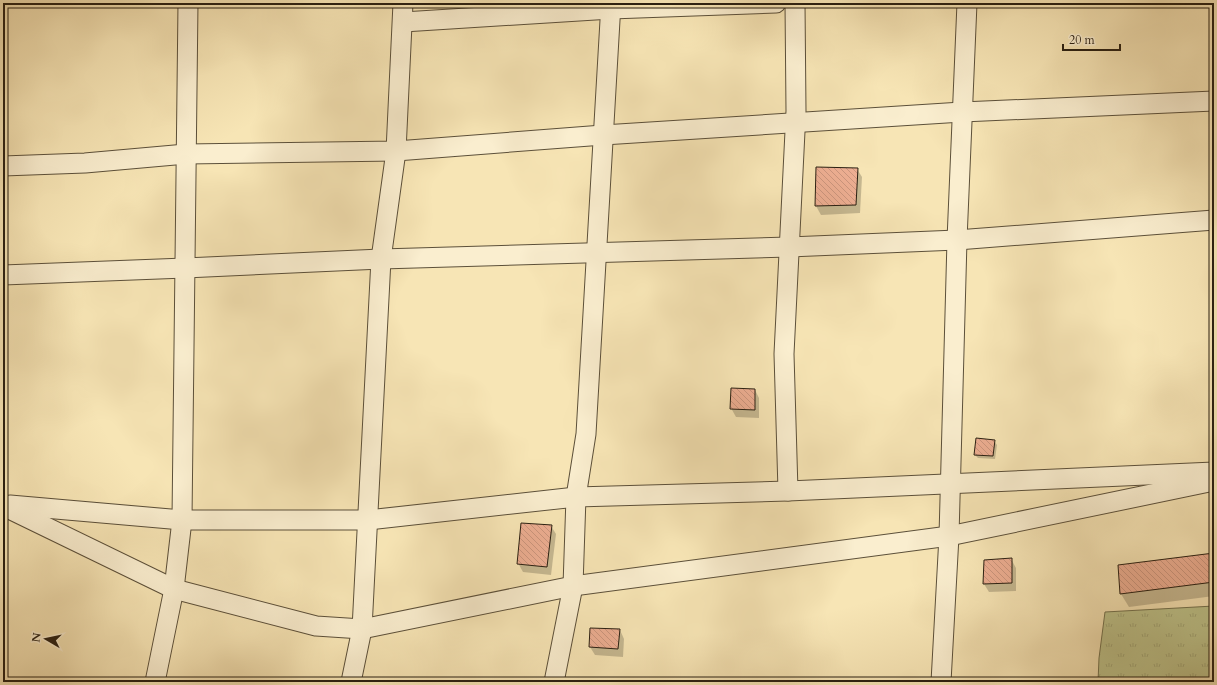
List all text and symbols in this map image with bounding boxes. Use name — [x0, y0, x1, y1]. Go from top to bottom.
scale bar — [1063, 26, 1120, 52]
text: 20 m — [1069, 32, 1096, 48]
north arrow — [26, 619, 66, 659]
text: N — [28, 631, 45, 643]

